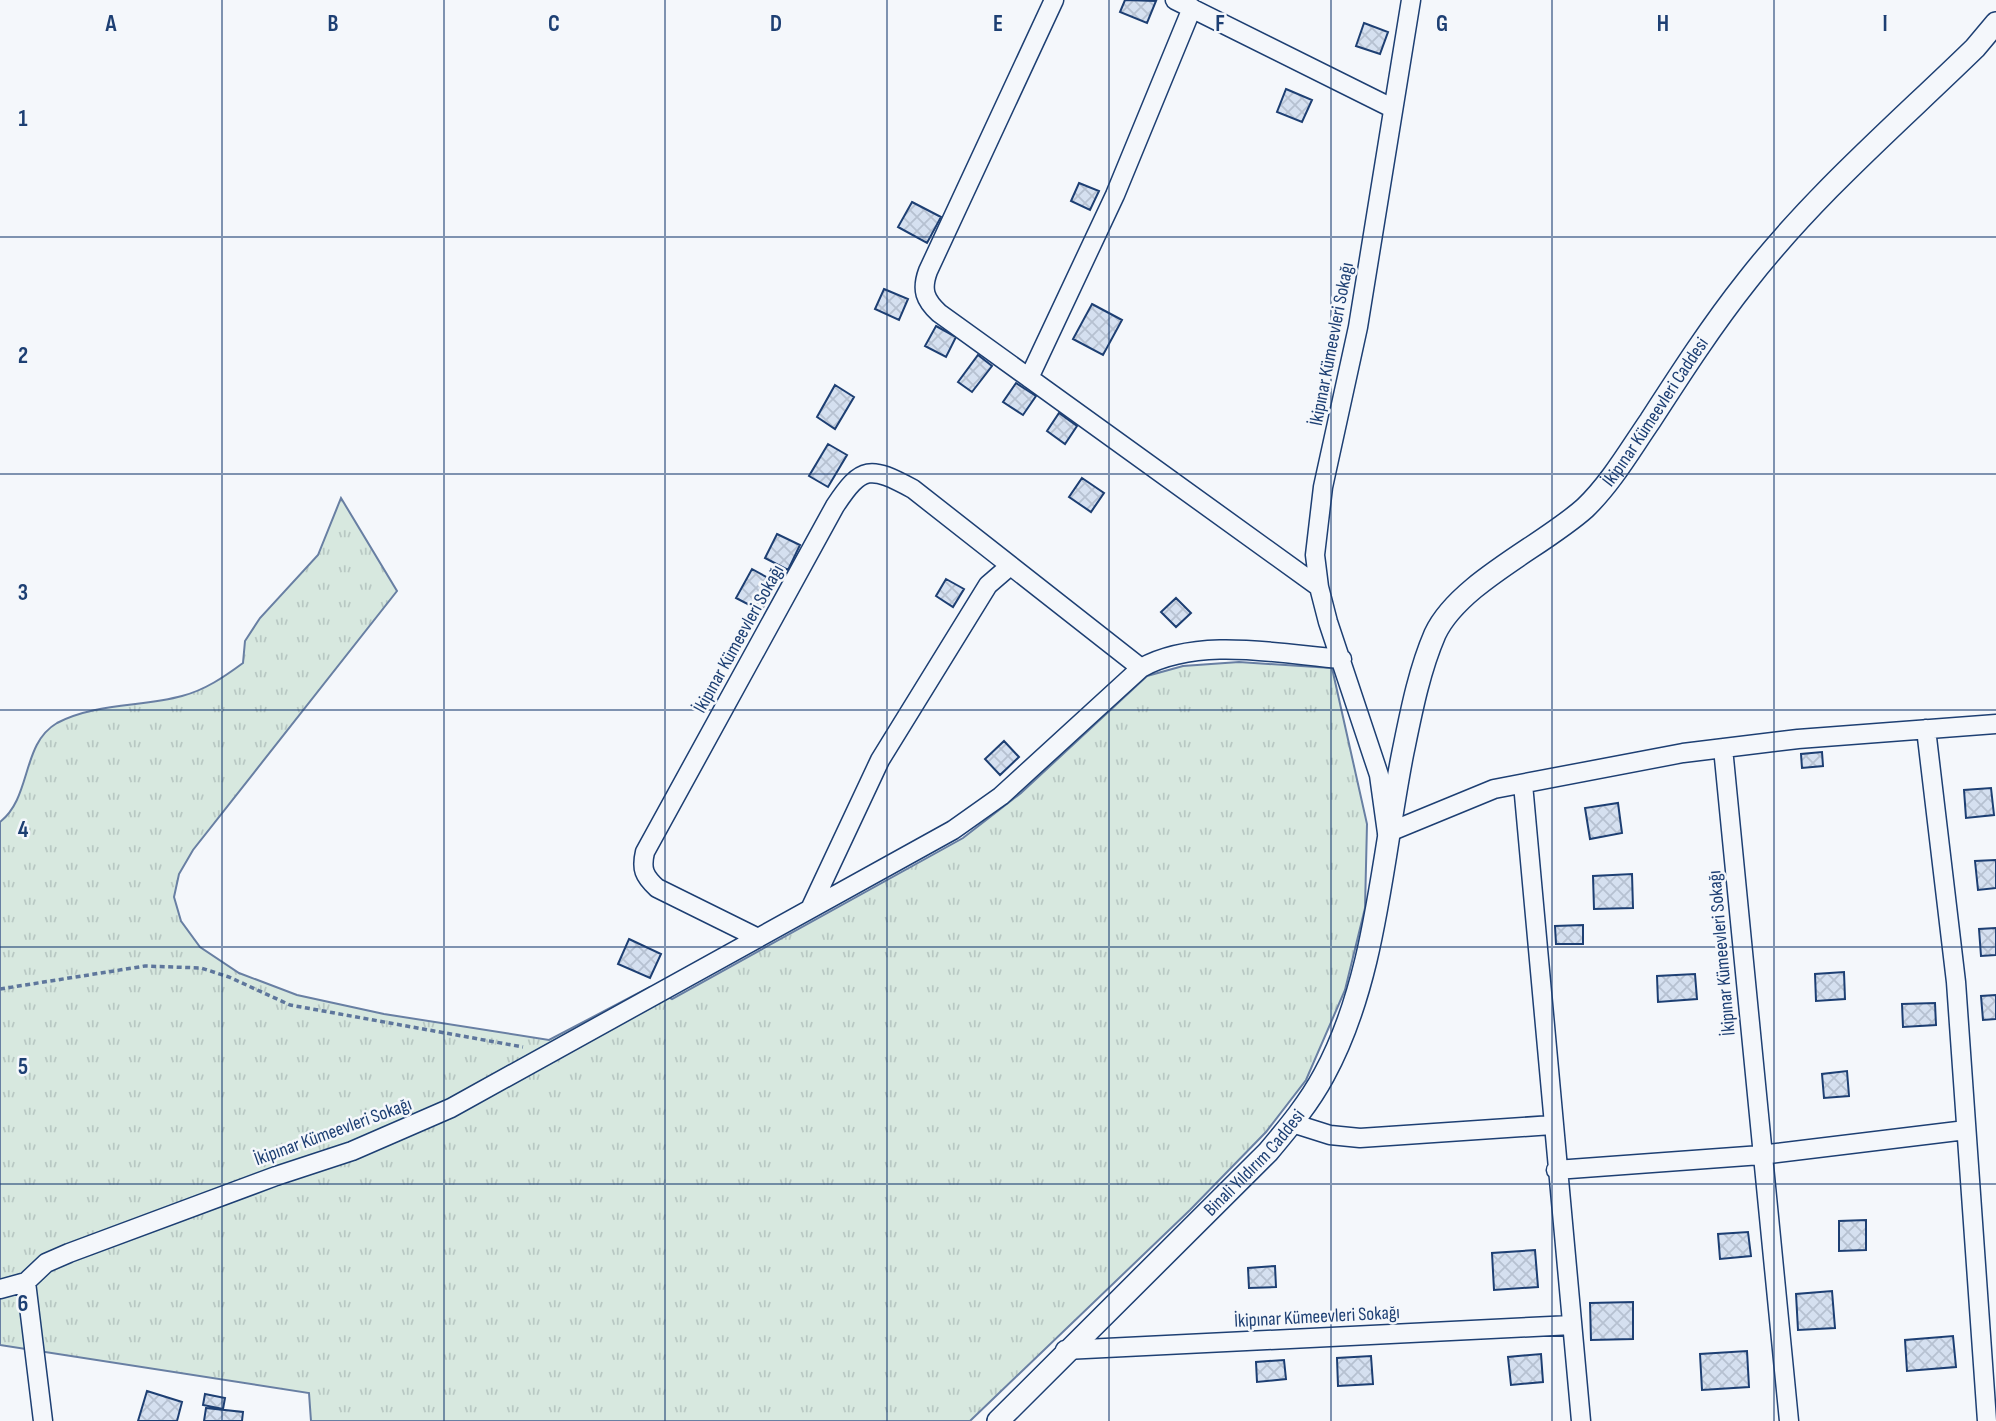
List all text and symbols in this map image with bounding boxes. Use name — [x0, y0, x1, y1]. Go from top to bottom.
text: A — [105, 10, 118, 38]
text: B — [328, 10, 339, 38]
text: C — [548, 10, 560, 38]
text: D — [770, 10, 782, 38]
text: E — [993, 10, 1003, 38]
text: F — [1215, 10, 1225, 38]
text: G — [1436, 10, 1448, 38]
text: H — [1657, 10, 1669, 38]
text: I — [1882, 10, 1888, 38]
text: 1 — [18, 105, 28, 133]
street label: İkipınar Kümeevleri Sokağı — [1305, 260, 1359, 428]
street label: İkipınar Kümeevleri Caddesi — [1597, 333, 1713, 491]
text: 2 — [18, 342, 28, 370]
street label: İkipınar Kümeevleri Sokağı — [689, 561, 789, 717]
text: 3 — [18, 579, 28, 607]
text: 4 — [18, 816, 29, 844]
street label: İkipınar Kümeevleri Sokağı — [1703, 869, 1741, 1037]
text: 5 — [18, 1053, 28, 1081]
street label: İkipınar Kümeevleri Sokağı — [251, 1093, 415, 1171]
street label: Binali Yıldırım Caddesi — [1199, 1105, 1310, 1221]
text: 6 — [18, 1290, 28, 1318]
street label: İkipınar Kümeevleri Sokağı — [1234, 1301, 1400, 1333]

